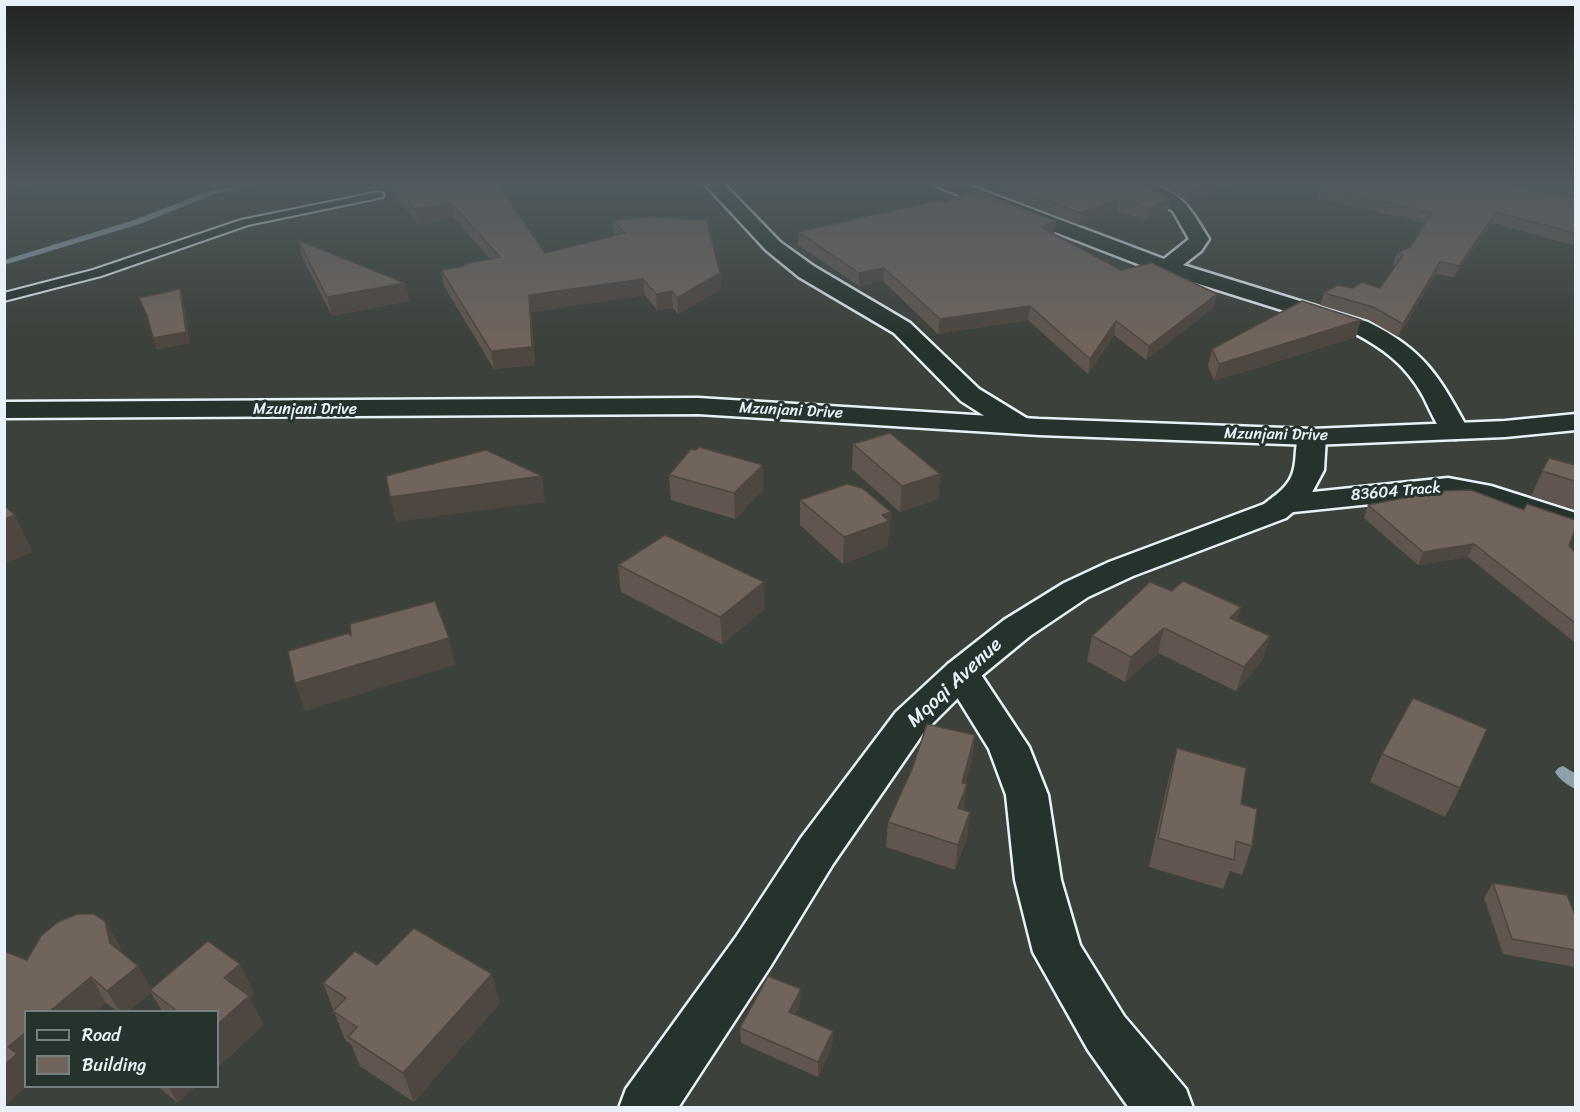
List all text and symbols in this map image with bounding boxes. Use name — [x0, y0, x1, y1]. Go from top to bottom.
street label: Mzunjani Drive — [739, 399, 843, 423]
street label: Mzunjani Drive — [253, 400, 357, 420]
street label: Mzunjani Drive — [1224, 424, 1328, 446]
street label: 83604 Track — [1350, 479, 1442, 505]
street label: Mqoqi Avenue — [903, 633, 1007, 733]
legend — [24, 1010, 219, 1088]
text: Road — [82, 1019, 121, 1051]
text: Building — [82, 1049, 146, 1081]

